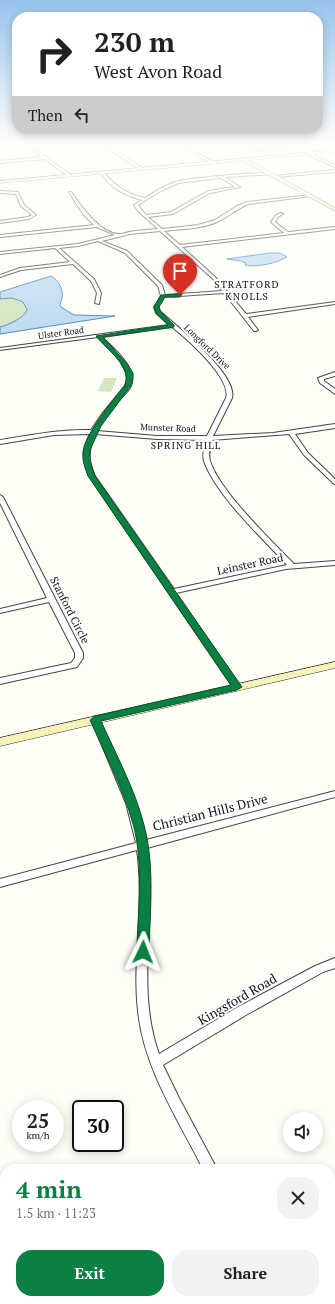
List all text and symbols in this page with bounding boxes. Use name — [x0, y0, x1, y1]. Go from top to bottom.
text: 230 m — [94, 23, 175, 60]
icon: right — [28, 28, 80, 80]
text: West Avon Road — [94, 59, 222, 83]
icon: left — [71, 104, 93, 126]
text: Then — [28, 105, 63, 125]
pin — [163, 254, 197, 295]
icon: arrive — [169, 260, 191, 282]
district label: STRATFORD KNOLLS — [214, 278, 280, 303]
street label: Longford Drive — [181, 322, 233, 372]
street label: Ulster Road — [37, 324, 85, 342]
street label: Munster Road — [140, 421, 196, 435]
district label: SPRING HILL — [151, 439, 221, 452]
street label: Leinster Road — [216, 550, 284, 578]
street label: Stanford Circle — [47, 574, 93, 646]
street label: Christian Hills Drive — [151, 789, 269, 835]
position arrow — [122, 931, 164, 973]
street label: Kingsford Road — [194, 969, 280, 1029]
speed limit sign: 30 — [72, 1100, 124, 1152]
text: 25 — [27, 1107, 49, 1134]
map controls — [283, 1112, 323, 1152]
button: sound — [283, 1112, 323, 1152]
text: km/h — [26, 1129, 50, 1142]
text: 4 min — [16, 1173, 82, 1205]
button: close — [277, 1177, 319, 1219]
text: 1.5 km · 11:23 — [16, 1204, 96, 1222]
button: Exit — [16, 1250, 164, 1296]
button: Share — [172, 1250, 319, 1296]

